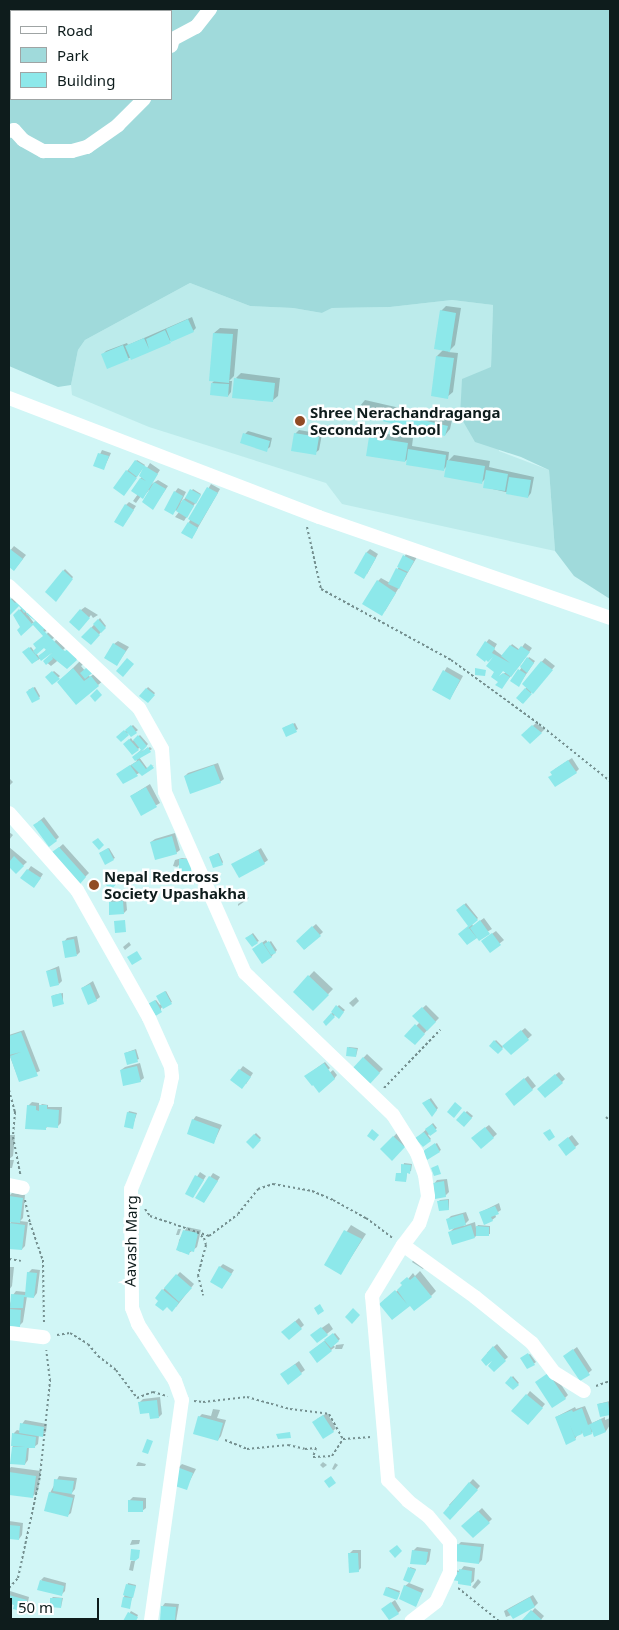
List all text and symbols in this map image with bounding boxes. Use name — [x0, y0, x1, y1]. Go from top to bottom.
legend — [10, 10, 172, 100]
text: Road — [57, 20, 93, 40]
text: Park — [57, 45, 89, 65]
text: Building — [57, 70, 115, 90]
place label: Shree Nerachandraganga Secondary School — [310, 403, 501, 438]
marker: Shree Nerachandraganga Secondary School — [294, 415, 306, 427]
place label: Nepal Redcross Society Upashakha — [104, 867, 246, 902]
marker: Nepal Redcross Society Upashakha — [88, 879, 100, 891]
street label: Aavash Marg — [121, 1195, 141, 1287]
scale bar — [12, 1588, 101, 1620]
text: 50 m — [18, 1597, 53, 1617]

